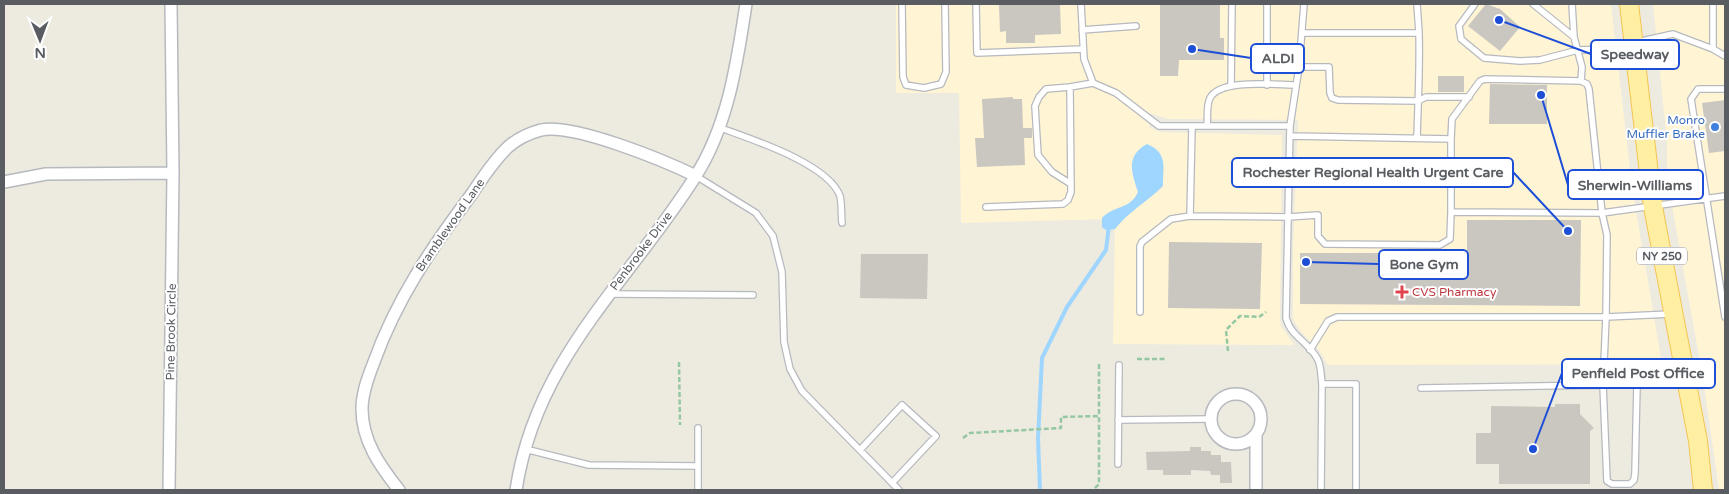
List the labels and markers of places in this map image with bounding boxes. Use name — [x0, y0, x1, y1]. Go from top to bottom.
callout: Speedway — [1591, 40, 1679, 69]
callout: ALDI — [1251, 44, 1304, 73]
place label: Monro Muffler Brake — [1627, 113, 1705, 141]
marker: Monro Muffler Brake — [1709, 121, 1721, 133]
callout: Rochester Regional Health Urgent Care — [1232, 158, 1513, 187]
callout: Sherwin-Williams — [1568, 170, 1703, 199]
callout: Bone Gym — [1379, 250, 1468, 279]
place label: CVS Pharmacy — [1412, 285, 1497, 299]
marker: CVS Pharmacy — [1396, 286, 1408, 298]
callout: Penfield Post Office — [1562, 359, 1715, 388]

